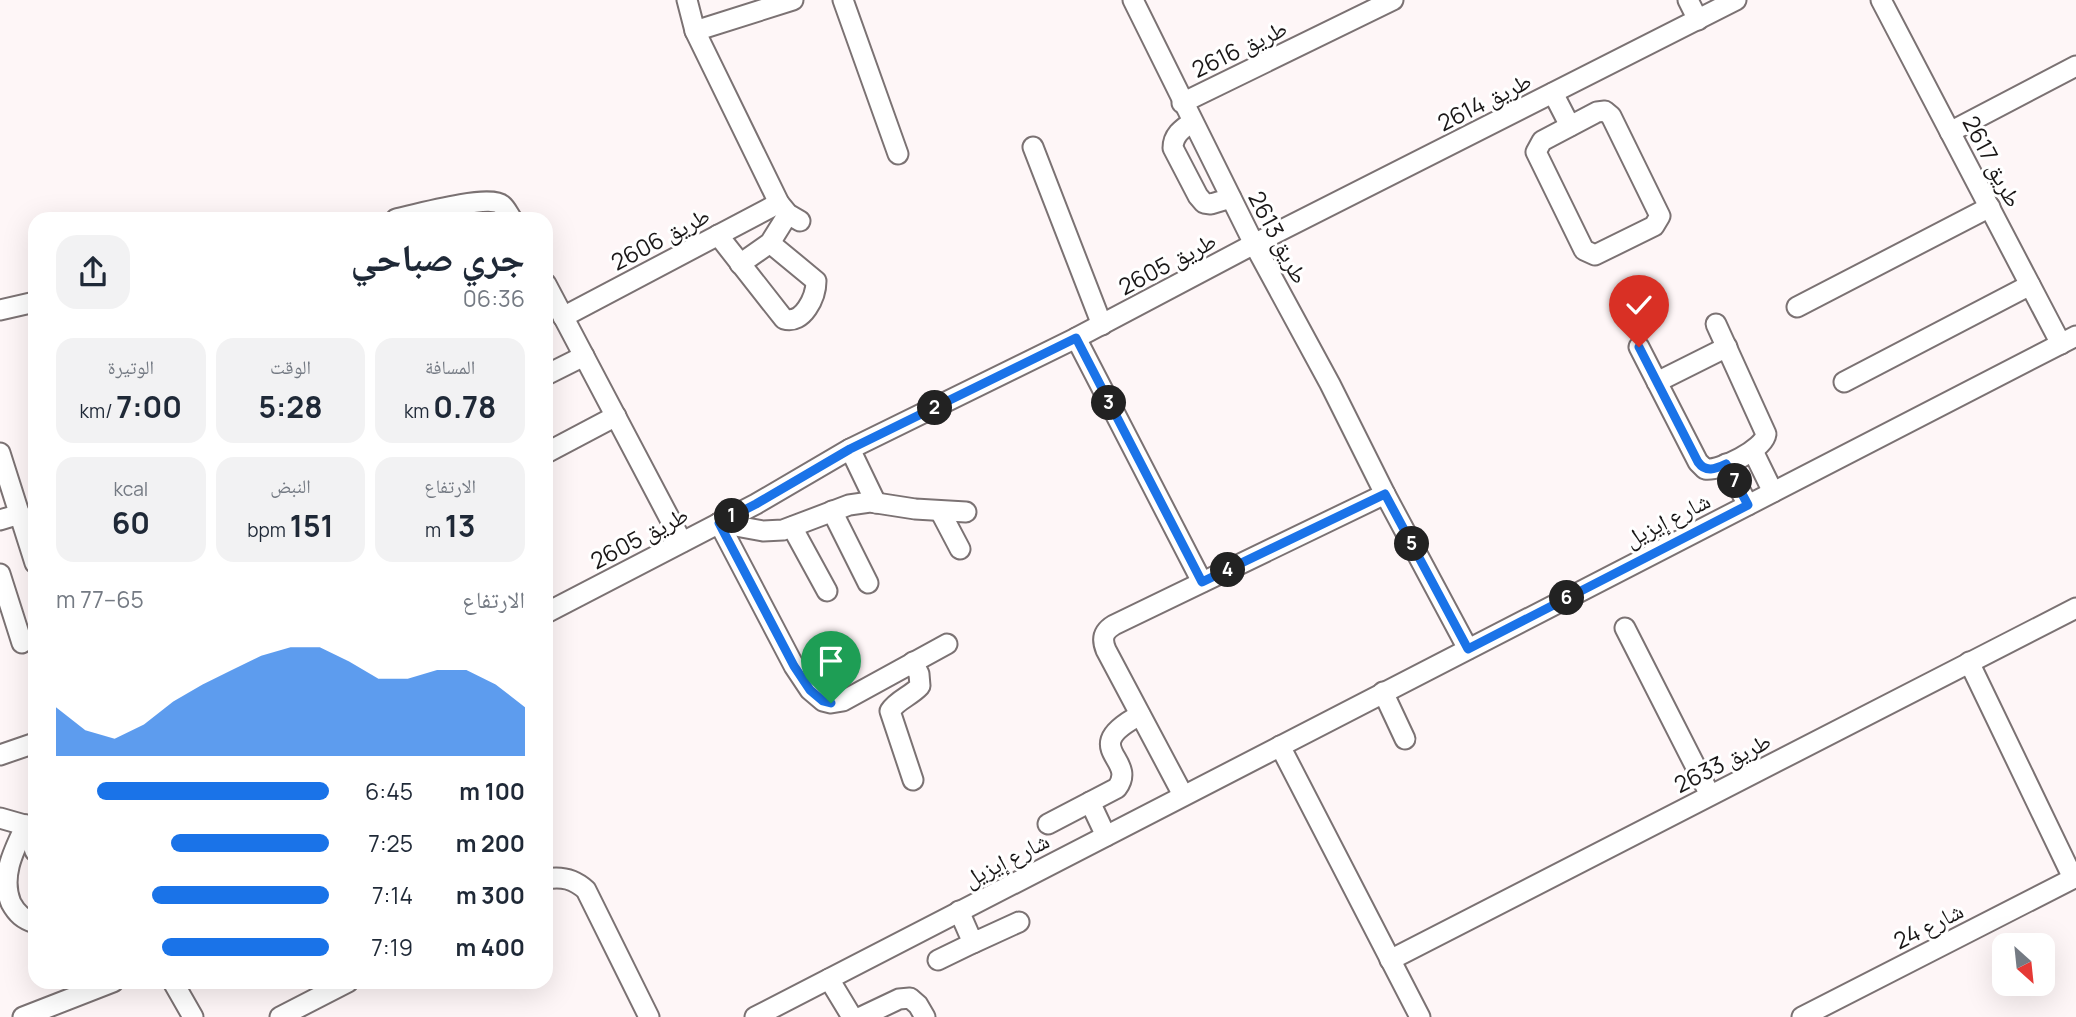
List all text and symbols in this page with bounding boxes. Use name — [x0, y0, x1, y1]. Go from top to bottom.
street label: طريق 2616 — [1186, 11, 1292, 85]
street label: طريق 2614 — [1432, 64, 1536, 138]
street label: طريق 2617 — [1956, 110, 2030, 212]
street label: طريق 2613 — [1241, 185, 1317, 289]
street label: طريق 2606 — [605, 199, 715, 277]
street label: طريق 2605 — [1112, 224, 1222, 302]
text: جري صباحي — [350, 230, 525, 282]
button: share — [56, 235, 130, 309]
pin — [1609, 275, 1669, 347]
text: 06:36 — [463, 282, 525, 314]
icon: check — [1620, 286, 1658, 324]
text: الوتيرة — [108, 354, 154, 380]
text: الوقت — [270, 354, 311, 380]
text: المسافة — [425, 354, 475, 380]
text: 7:00 — [116, 386, 182, 427]
text: 5:28 — [258, 386, 323, 427]
text: 0.78 — [433, 386, 496, 427]
pin: 3 — [1092, 386, 1126, 420]
text: 3 — [1103, 389, 1114, 415]
pin: 2 — [918, 390, 953, 426]
text: 2 — [929, 394, 940, 420]
text: /km — [80, 398, 116, 424]
text: km — [404, 398, 433, 424]
pin: 7 — [1718, 463, 1752, 498]
text: 7 — [1729, 467, 1740, 493]
text: النبض — [270, 473, 311, 499]
text: الارتفاع — [424, 473, 476, 499]
text: kcal — [113, 476, 148, 502]
street label: شارع إيزيل — [1619, 484, 1716, 554]
street label: طريق 2605 — [584, 498, 694, 576]
pin: 1 — [714, 498, 750, 534]
text: 60 — [112, 502, 150, 543]
text: 1 — [727, 502, 736, 528]
text: 151 — [290, 505, 334, 546]
text: 13 — [445, 505, 475, 546]
text: bpm — [247, 517, 290, 543]
text: m — [425, 517, 445, 543]
pin: 5 — [1394, 526, 1430, 562]
text: 5 — [1406, 530, 1417, 556]
pin: 4 — [1210, 552, 1246, 588]
text: 4 — [1222, 556, 1233, 582]
pin: 6 — [1550, 580, 1584, 616]
text: 65–77 m — [56, 583, 144, 615]
text: الارتفاع — [462, 583, 525, 615]
text: 6 — [1561, 584, 1572, 610]
pin — [801, 631, 861, 703]
icon: arrive — [812, 642, 850, 680]
street label: طريق 2633 — [1668, 724, 1776, 800]
text: 6:45 — [365, 775, 413, 807]
text: 100 m — [459, 775, 525, 807]
street label: شارع إيزيل — [958, 824, 1055, 894]
text: 7:25 — [368, 827, 413, 859]
text: 200 m — [456, 827, 525, 859]
text: 7:14 — [372, 879, 413, 911]
text: 300 m — [456, 879, 525, 911]
street label: شارع 24 — [1888, 894, 1968, 956]
text: 7:19 — [371, 931, 413, 963]
text: 400 m — [455, 931, 525, 963]
north arrow — [1992, 933, 2054, 996]
map controls — [1992, 933, 2055, 996]

